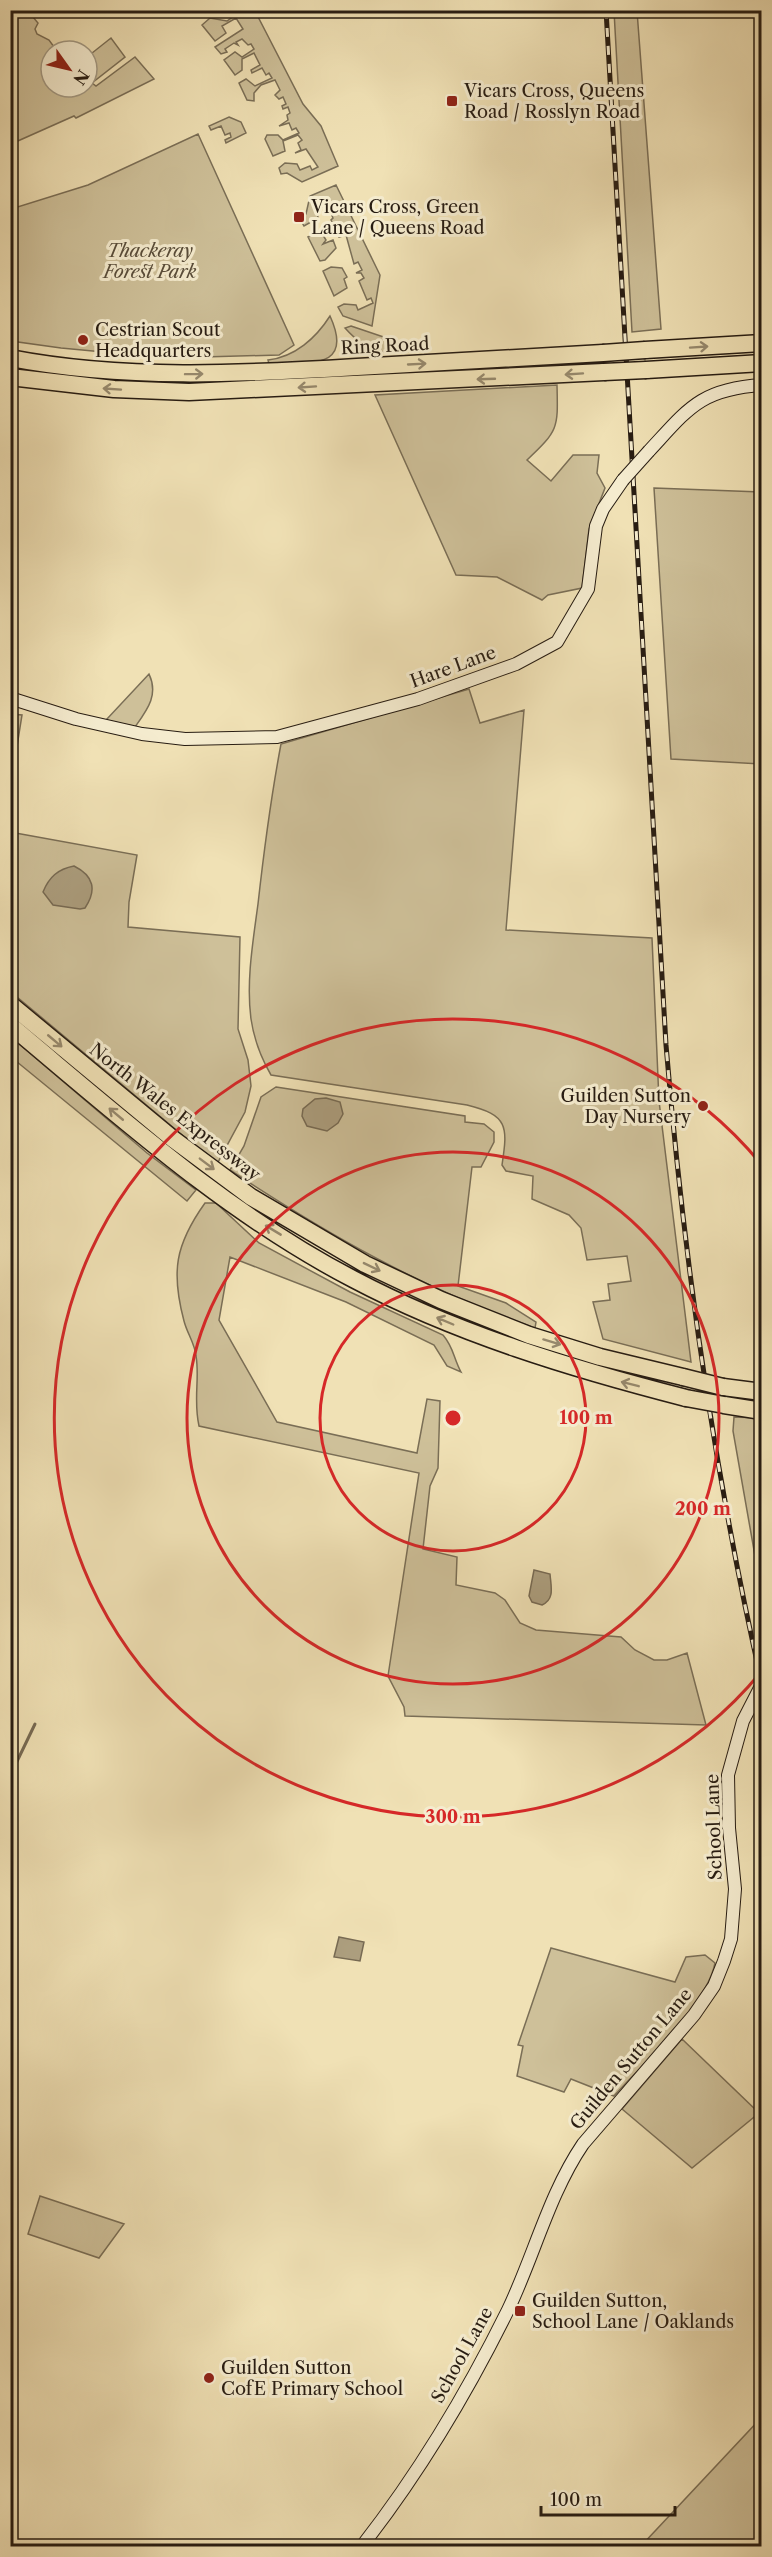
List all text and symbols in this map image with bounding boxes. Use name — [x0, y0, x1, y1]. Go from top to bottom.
north arrow — [39, 39, 99, 99]
text: N — [69, 66, 94, 89]
place label: Vicars Cross, Queens Road / Rosslyn Road — [463, 80, 644, 123]
marker: Vicars Cross, Queens Road / Rosslyn Road — [445, 94, 459, 108]
place label: Vicars Cross, Green Lane / Queens Road — [310, 196, 484, 239]
marker: Vicars Cross, Green Lane / Queens Road — [292, 210, 306, 224]
park label: Thackeray Forest Park — [102, 240, 197, 283]
place label: Cestrian Scout Headquarters — [95, 319, 221, 362]
marker: Cestrian Scout Headquarters — [76, 333, 90, 347]
street label: Ring Road — [340, 333, 430, 359]
one-way arrow — [689, 341, 709, 352]
one-way arrow — [407, 358, 427, 369]
one-way arrow — [184, 368, 204, 379]
one-way arrow — [565, 369, 584, 380]
one-way arrow — [476, 374, 496, 385]
one-way arrow — [298, 382, 318, 393]
one-way arrow — [103, 383, 123, 394]
street label: Hare Lane — [407, 641, 499, 693]
one-way arrow — [47, 1034, 63, 1047]
street label: North Wales Expressway — [85, 1038, 266, 1186]
place label: Guilden Sutton Day Nursery — [561, 1085, 692, 1128]
marker: Guilden Sutton Day Nursery — [696, 1099, 710, 1113]
one-way arrow — [109, 1108, 125, 1121]
one-way arrow — [198, 1158, 214, 1170]
one-way arrow — [265, 1224, 282, 1236]
one-way arrow — [362, 1262, 380, 1274]
one-way arrow — [436, 1315, 455, 1326]
one-way arrow — [542, 1337, 561, 1348]
one-way arrow — [620, 1377, 639, 1389]
text: 100 m — [559, 1407, 613, 1429]
centre of rings — [443, 1408, 463, 1428]
text: 200 m — [675, 1498, 731, 1520]
street label: School Lane — [701, 1773, 727, 1881]
text: 300 m — [425, 1806, 481, 1828]
street label: Guilden Sutton Lane — [565, 1984, 697, 2134]
place label: Guilden Sutton, School Lane / Oaklands — [532, 2290, 734, 2333]
street label: School Lane — [427, 2303, 497, 2407]
marker: Guilden Sutton, School Lane / Oaklands — [513, 2304, 527, 2318]
place label: Guilden Sutton CofE Primary School — [221, 2357, 403, 2400]
marker: Guilden Sutton CofE Primary School — [202, 2371, 216, 2385]
scale bar — [541, 2479, 674, 2517]
text: 100 m — [550, 2489, 602, 2511]

